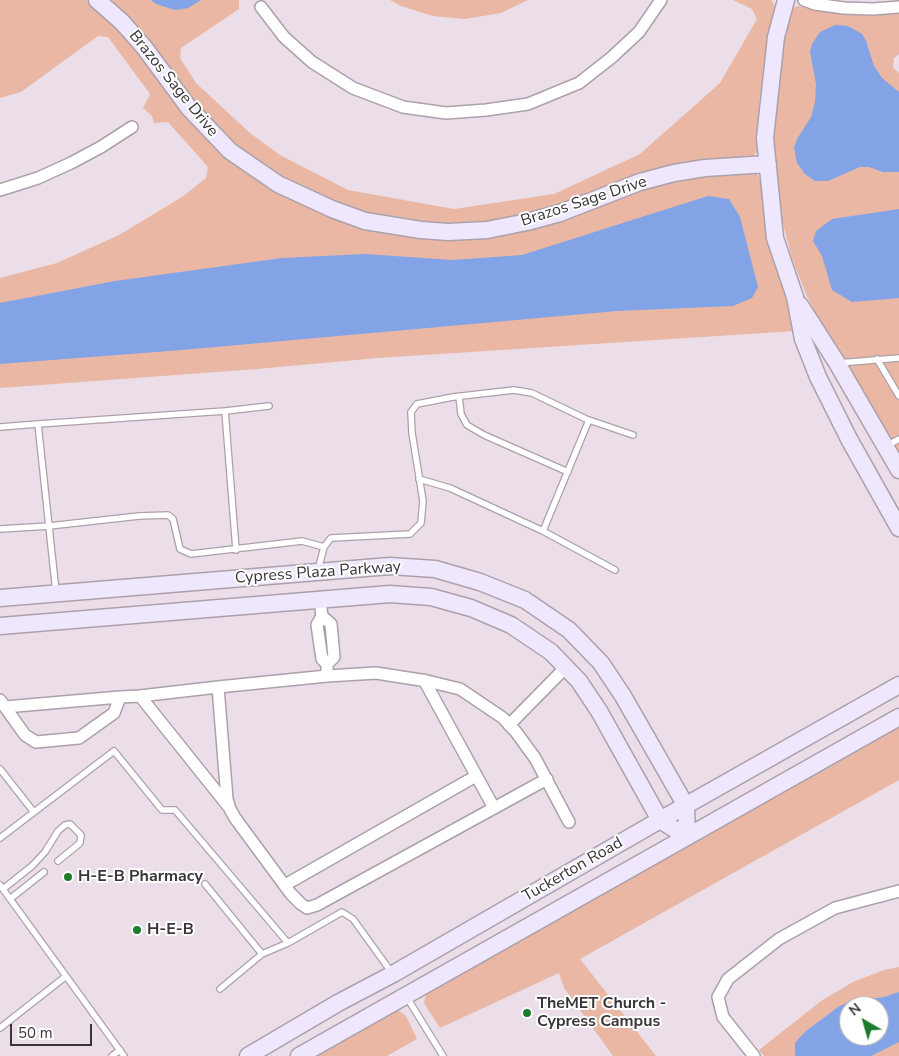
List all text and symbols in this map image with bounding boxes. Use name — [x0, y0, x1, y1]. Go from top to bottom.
street label: Brazos Sage Drive — [124, 27, 222, 141]
street label: Brazos Sage Drive — [519, 173, 649, 231]
street label: Cypress Plaza Parkway — [234, 558, 402, 588]
street label: Tuckerton Road — [520, 834, 626, 906]
place label: H-E-B Pharmacy — [78, 867, 203, 887]
marker: H-E-B Pharmacy — [62, 871, 74, 883]
place label: H-E-B — [147, 920, 194, 940]
marker: H-E-B — [131, 924, 143, 936]
place label: TheMET Church - Cypress Campus — [537, 994, 666, 1032]
north arrow — [839, 996, 889, 1046]
text: N — [845, 999, 865, 1020]
marker: TheMET Church - Cypress Campus — [521, 1007, 533, 1019]
scale bar — [12, 1014, 95, 1046]
text: 50 m — [18, 1023, 53, 1043]

